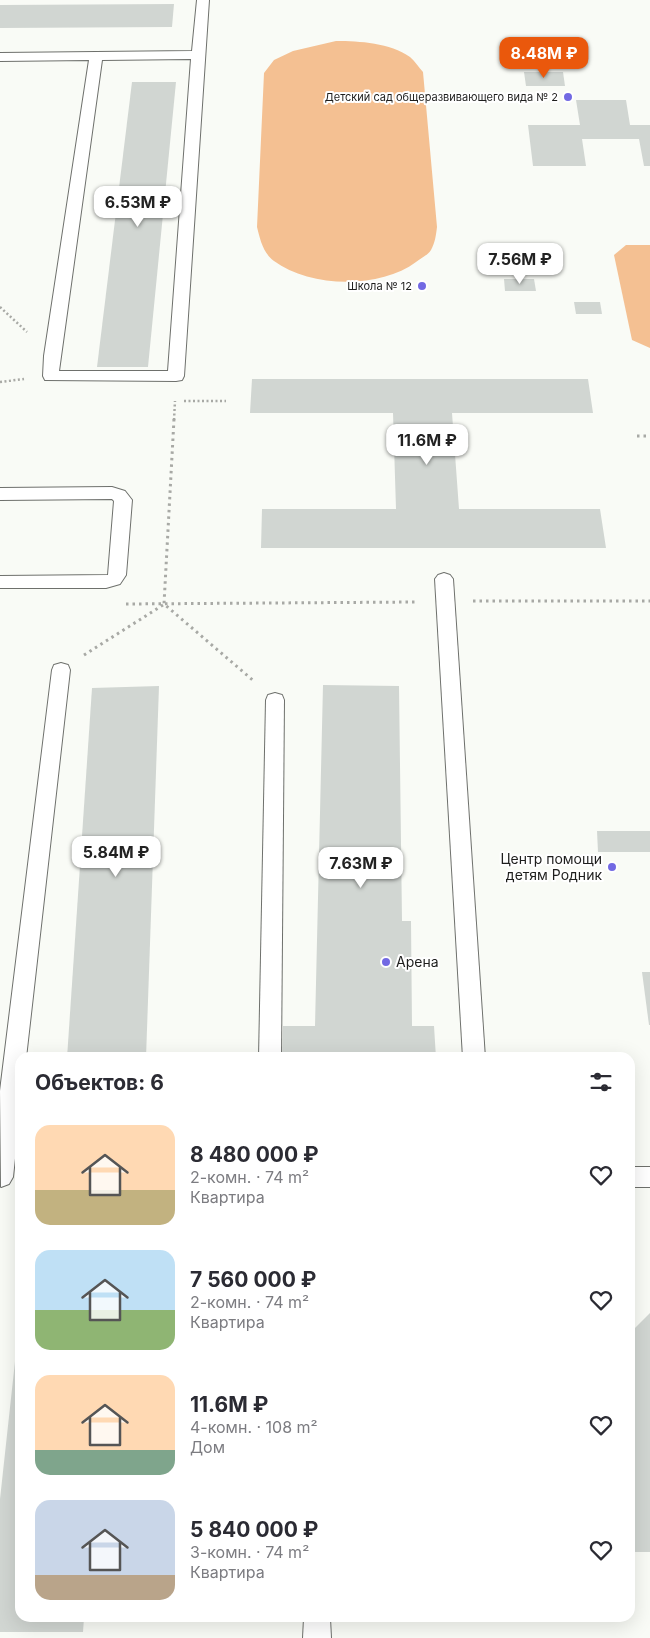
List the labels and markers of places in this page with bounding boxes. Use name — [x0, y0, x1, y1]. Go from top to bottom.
pin: 8.48M ₽ — [498, 36, 590, 79]
place label: Детский сад общеразвивающего вида № 2 — [325, 90, 558, 104]
marker: Детский сад общеразвивающего вида № 2 — [562, 91, 574, 103]
pin: 6.53M ₽ — [92, 186, 184, 228]
pin: 7.56M ₽ — [474, 242, 566, 285]
place label: Школа № 12 — [347, 279, 412, 293]
marker: Школа № 12 — [416, 280, 428, 292]
pin: 11.6M ₽ — [381, 424, 473, 466]
pin: 5.84M ₽ — [70, 836, 162, 878]
pin: 7.63M ₽ — [315, 846, 407, 889]
place label: Центр помощи детям Родник — [500, 850, 602, 883]
marker: Центр помощи детям Родник — [606, 861, 618, 873]
place label: Арена — [396, 953, 439, 970]
marker: Арена — [380, 956, 392, 968]

